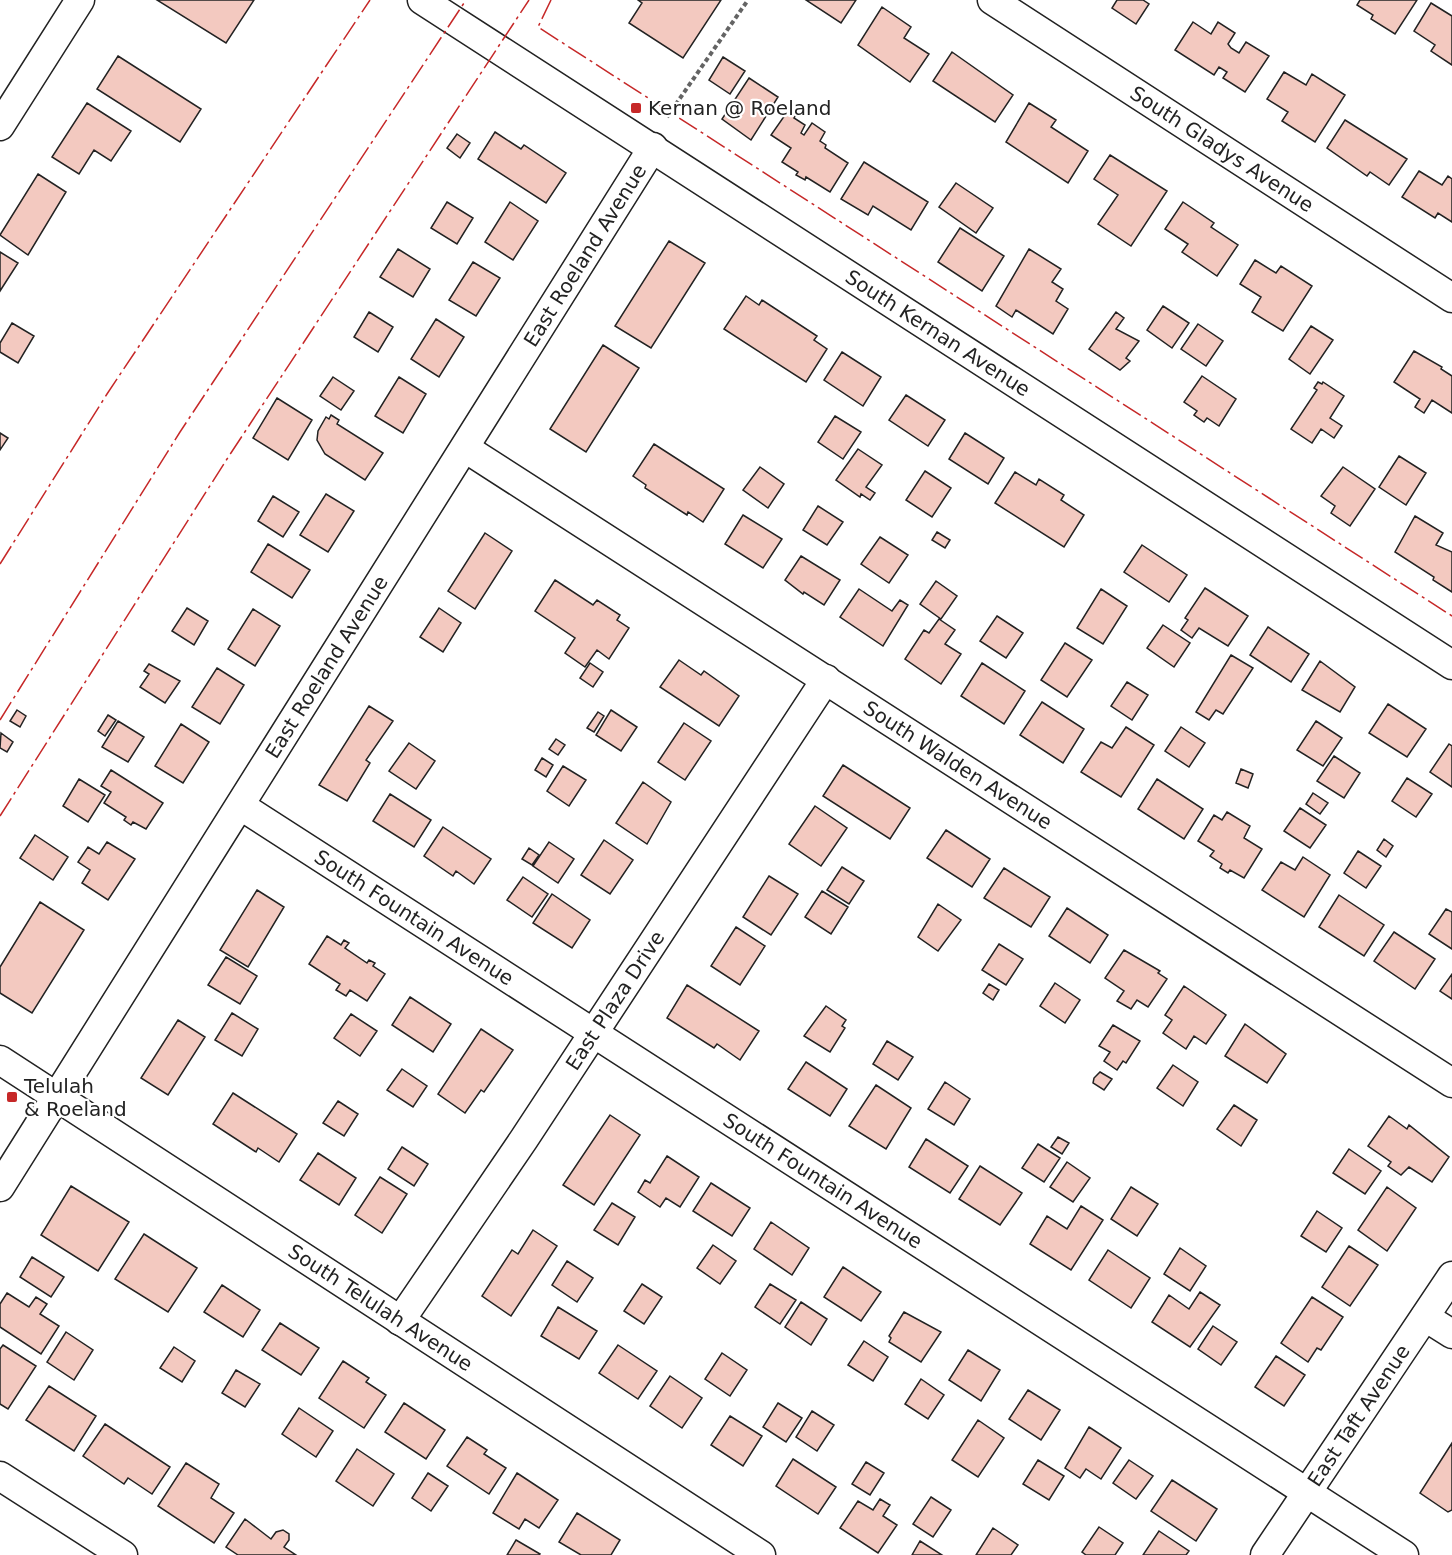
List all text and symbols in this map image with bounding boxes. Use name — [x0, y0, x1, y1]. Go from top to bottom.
street label: South Gladys Avenue — [1126, 81, 1318, 217]
place label: Kernan @ Roeland — [648, 96, 831, 120]
marker: Kernan @ Roeland — [629, 101, 643, 115]
street label: East Roeland Avenue — [519, 160, 651, 351]
street label: South Kernan Avenue — [841, 265, 1035, 401]
street label: East Roeland Avenue — [260, 571, 393, 763]
street label: South Walden Avenue — [859, 696, 1057, 834]
street label: South Fountain Avenue — [310, 845, 518, 990]
street label: East Plaza Drive — [561, 926, 669, 1075]
place label: Telulah & Roeland — [23, 1074, 127, 1121]
marker: Telulah & Roeland — [5, 1090, 19, 1104]
street label: South Fountain Avenue — [719, 1108, 927, 1254]
street label: South Telulah Avenue — [284, 1239, 477, 1376]
street label: East Taft Avenue — [1302, 1340, 1415, 1491]

